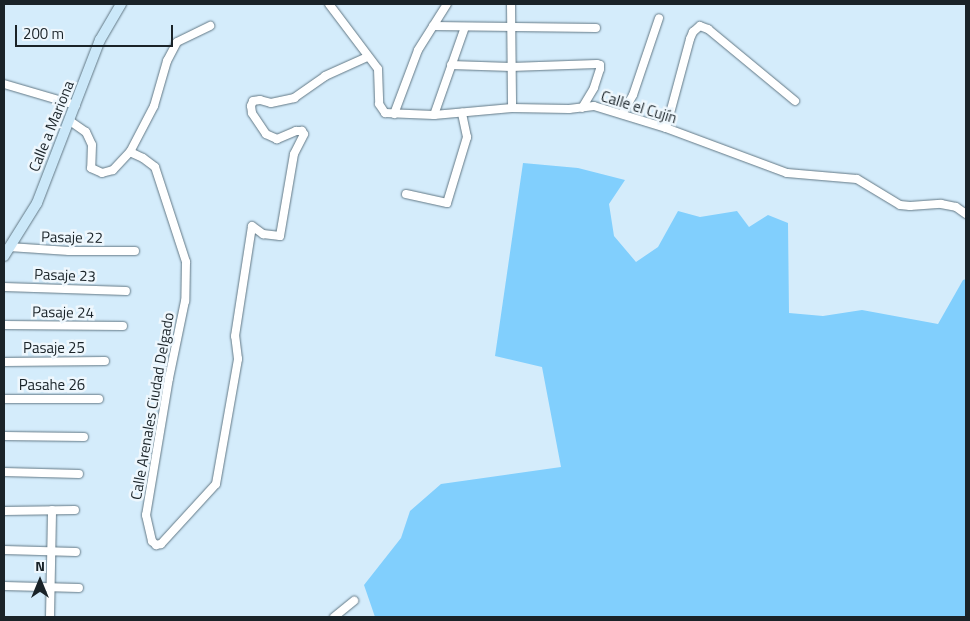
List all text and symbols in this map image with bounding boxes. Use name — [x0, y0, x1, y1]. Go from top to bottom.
scale bar — [18, 15, 175, 47]
text: 200 m — [23, 22, 64, 45]
street label: Calle a Mariona — [25, 78, 77, 174]
street label: Calle el Cujín — [599, 87, 679, 127]
street label: Pasaje 22 — [41, 227, 103, 247]
street label: Pasaje 23 — [34, 265, 96, 285]
street label: Pasaje 24 — [32, 302, 94, 322]
street label: Calle Arenales Ciudad Delgado — [127, 311, 177, 501]
street label: Pasaje 25 — [23, 339, 85, 357]
street label: Pasahe 26 — [19, 376, 85, 394]
text: N — [35, 555, 45, 576]
north arrow — [15, 556, 65, 606]

